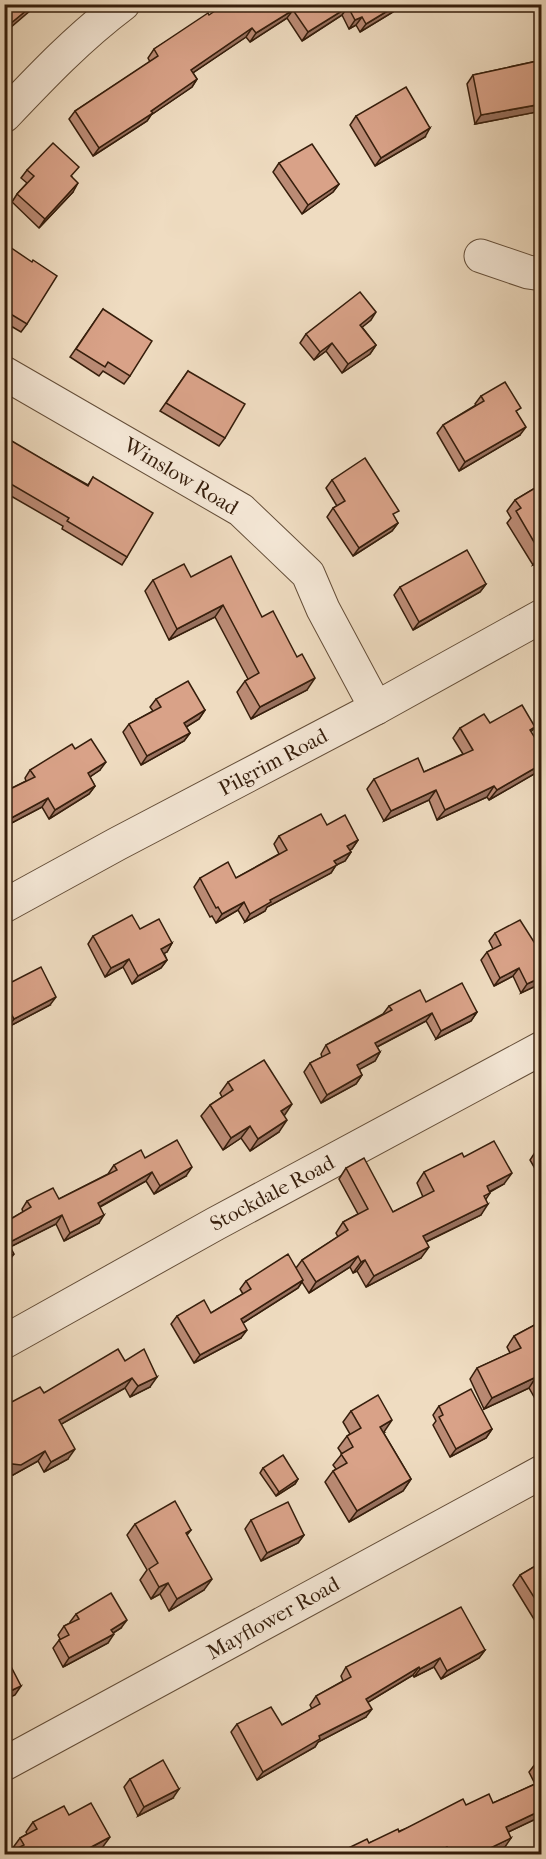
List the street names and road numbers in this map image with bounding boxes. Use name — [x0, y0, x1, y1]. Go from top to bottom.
street label: Winslow Road — [119, 432, 243, 520]
street label: Pilgrim Road — [214, 723, 332, 801]
street label: Stockdale Road — [206, 1150, 339, 1236]
street label: Mayflower Road — [203, 1571, 344, 1664]

